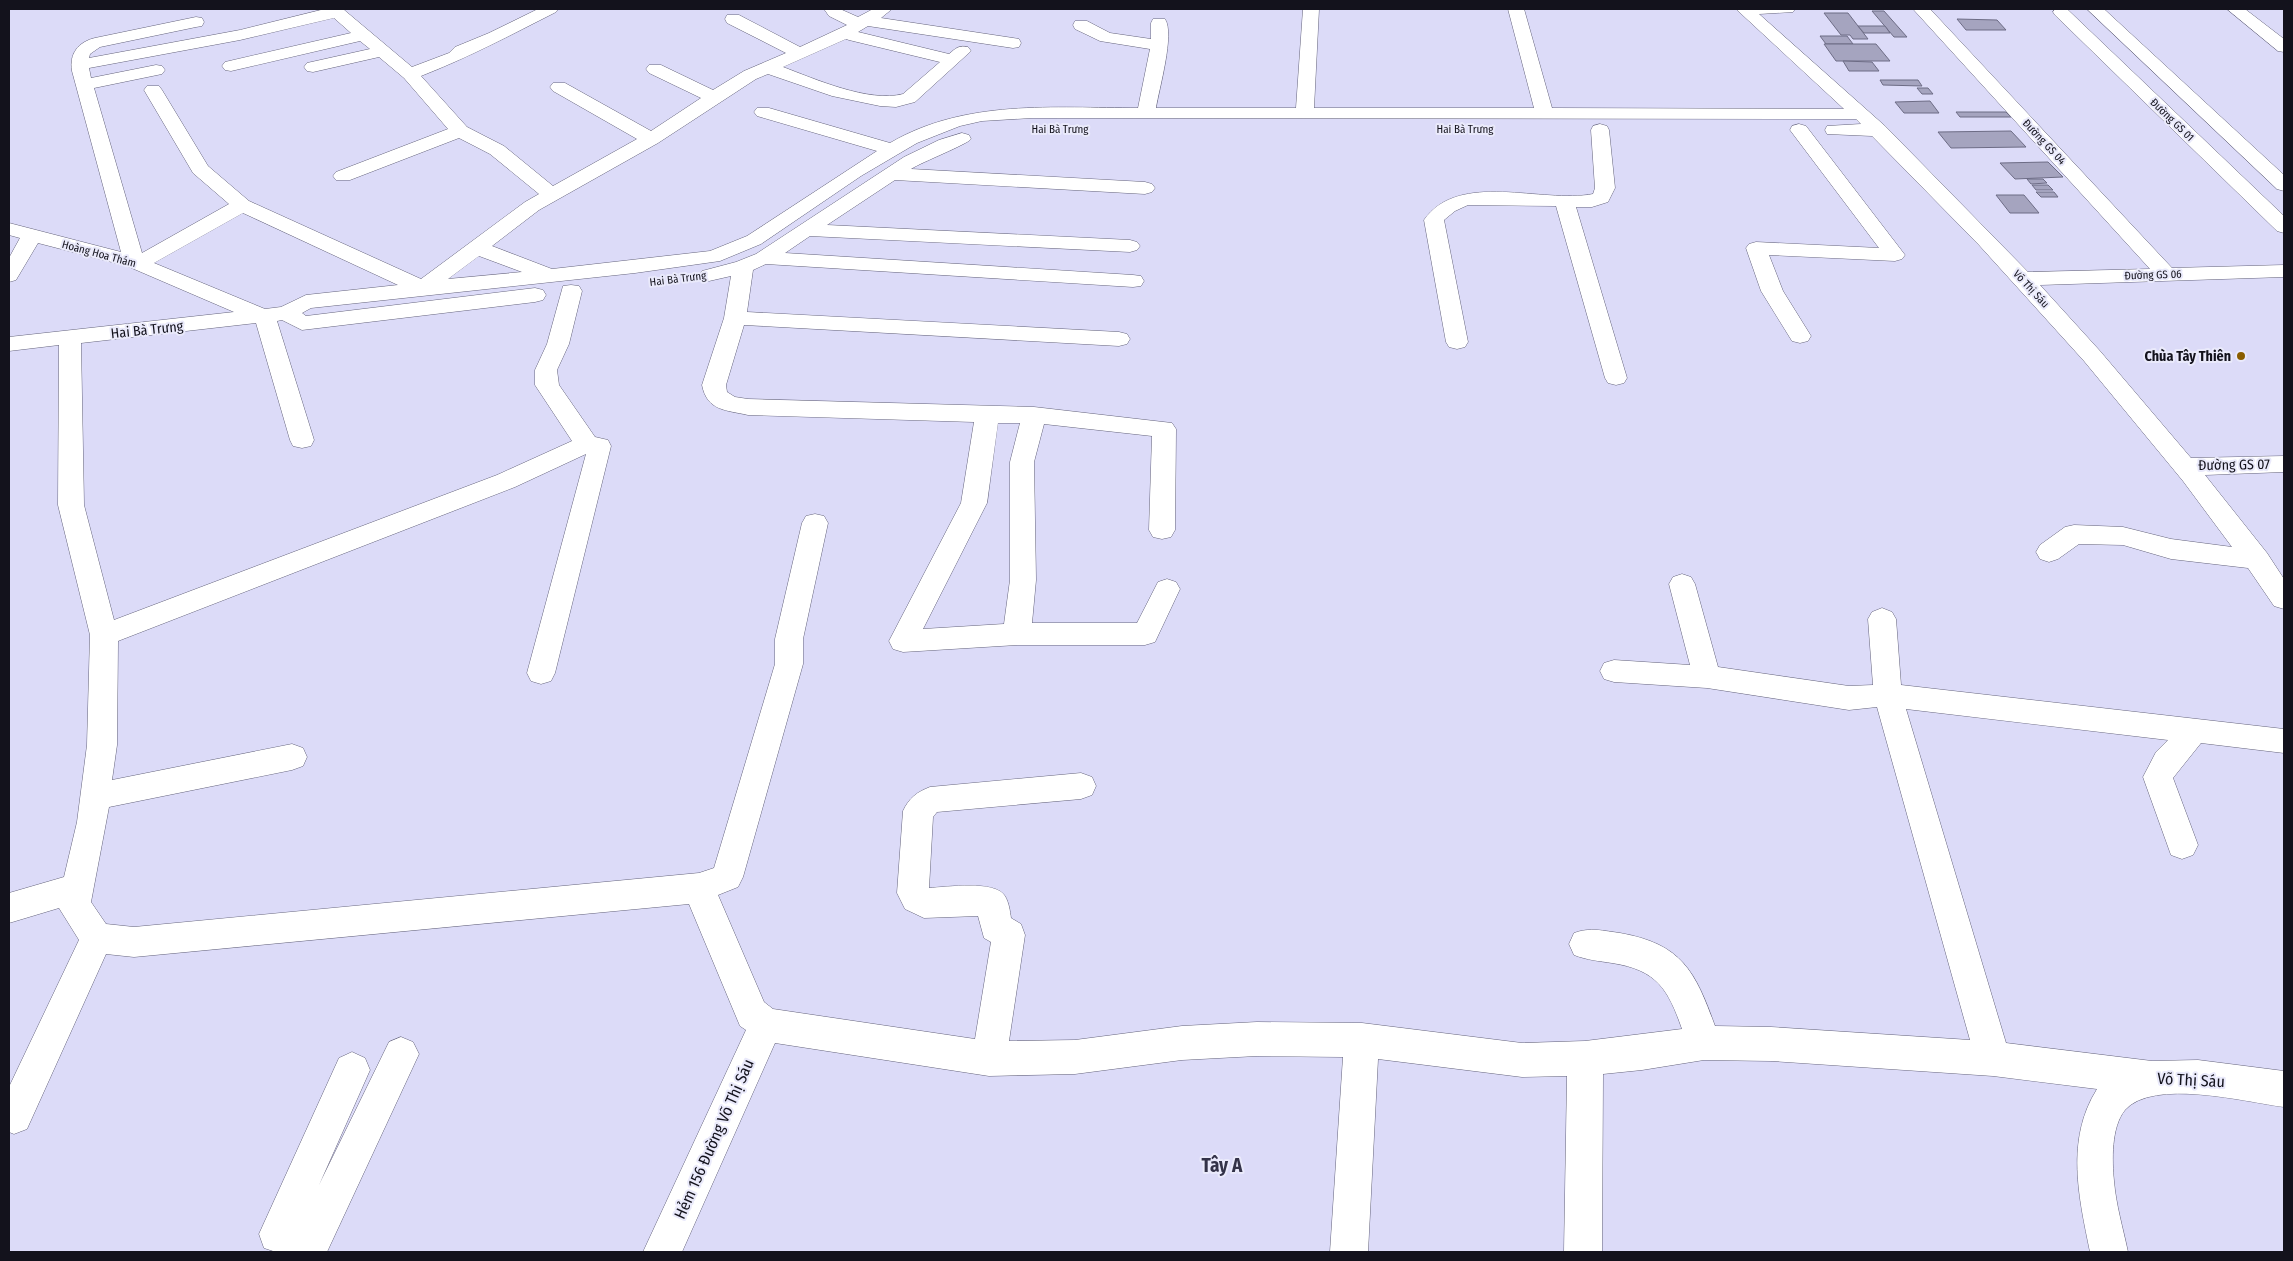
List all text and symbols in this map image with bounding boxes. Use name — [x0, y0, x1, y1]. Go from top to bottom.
street label: Đường GS 01 — [2147, 96, 2197, 144]
street label: Đường GS 04 — [2020, 117, 2069, 168]
street label: Hai Bà Trưng — [1031, 123, 1089, 136]
street label: Hai Bà Trưng — [1436, 123, 1494, 136]
street label: Hoàng Hoa Thám — [60, 238, 138, 270]
street label: Đường GS 06 — [2124, 267, 2182, 282]
street label: Võ Thị Sáu — [2010, 268, 2052, 310]
street label: Hai Bà Trưng — [649, 269, 708, 289]
street label: Hai Bà Trưng — [110, 318, 184, 342]
place label: Chùa Tây Thiên — [2145, 348, 2231, 365]
marker: Chùa Tây Thiên — [2235, 350, 2247, 362]
street label: Đường GS 07 — [2198, 456, 2270, 474]
street label: Hẻm 156 Đường Võ Thị Sáu — [670, 1056, 758, 1222]
street label: Võ Thị Sáu — [2157, 1069, 2225, 1091]
district label: Tây A — [1202, 1154, 1243, 1177]

